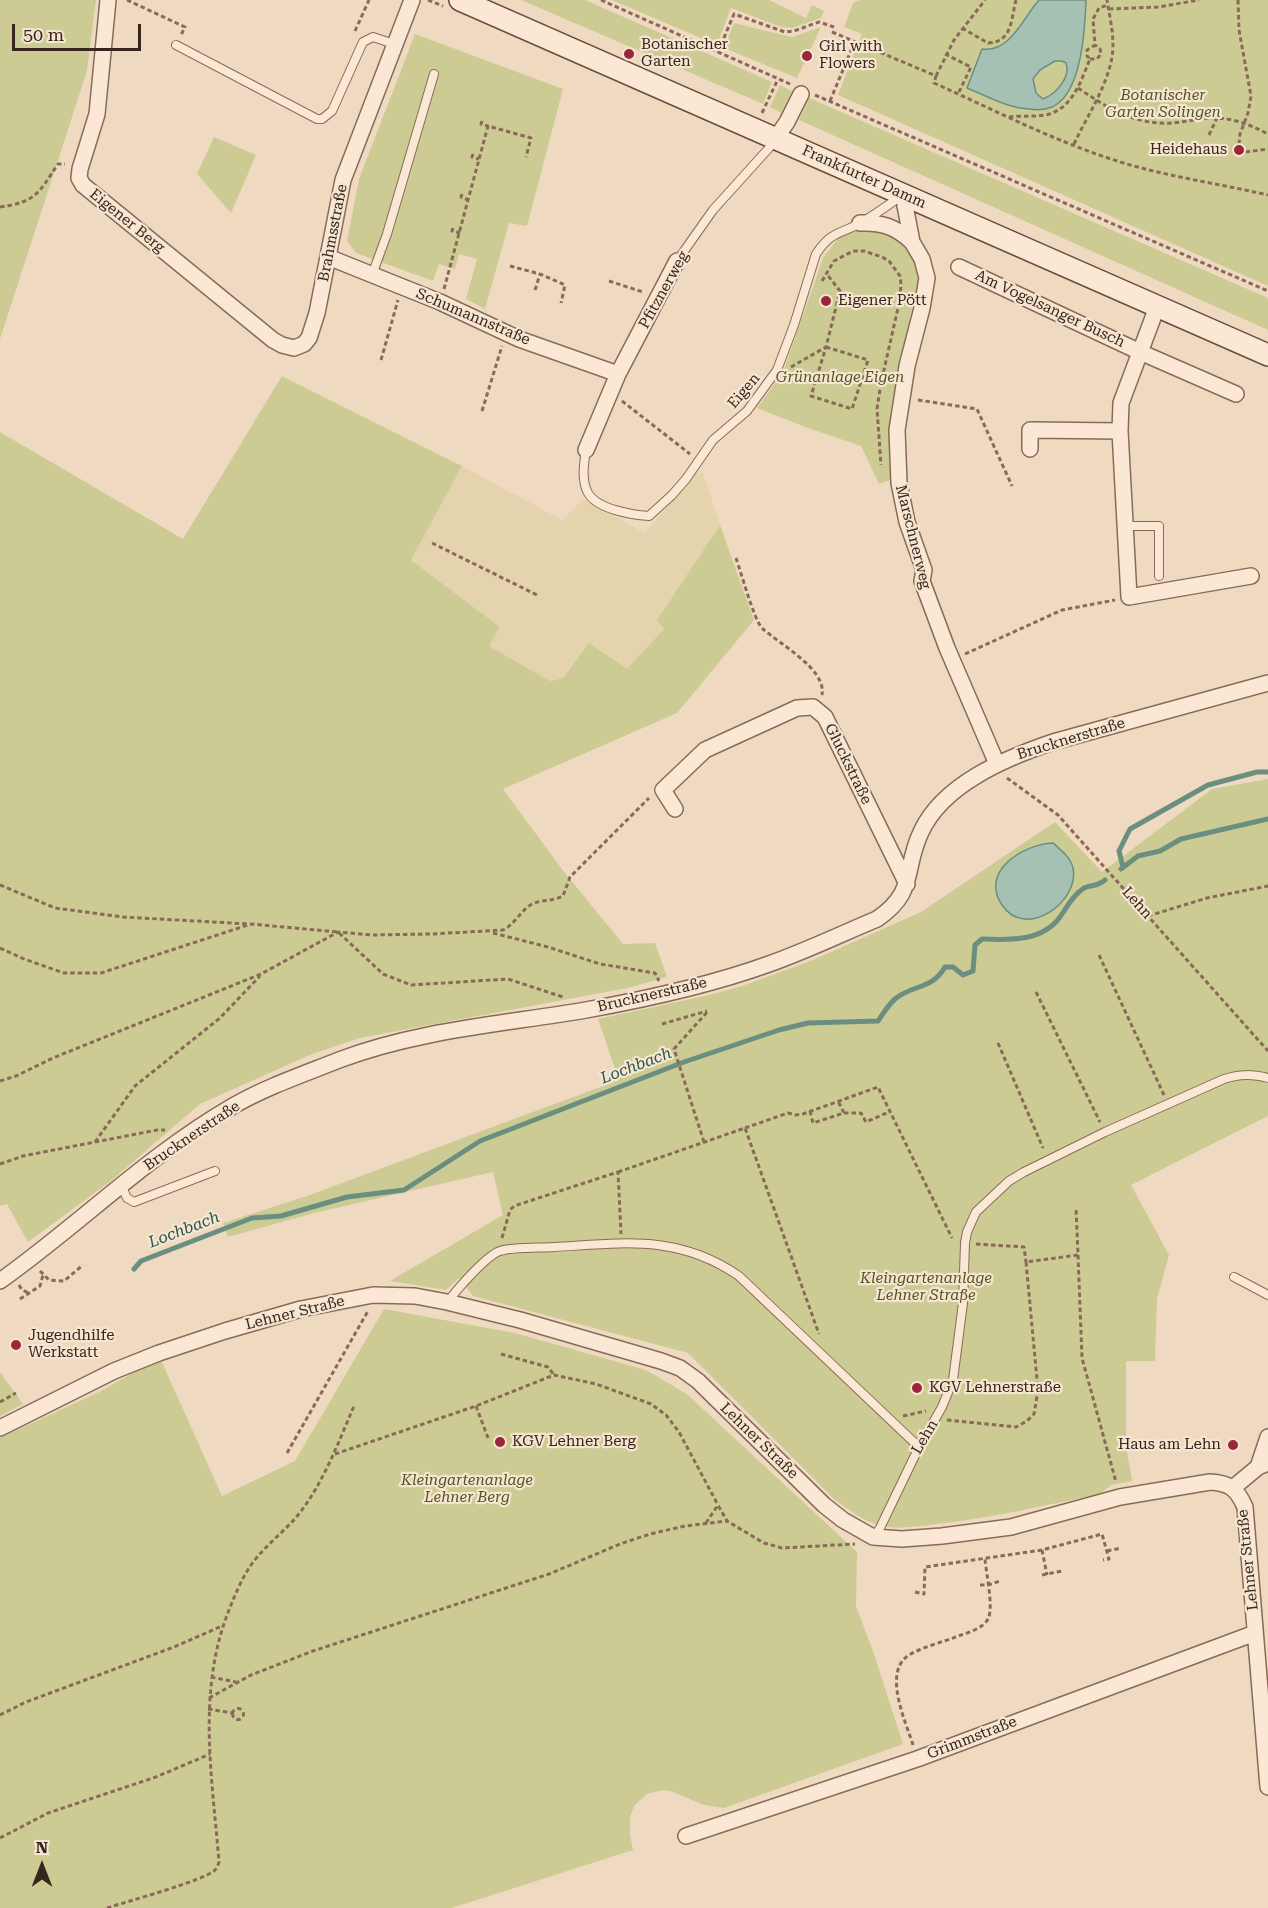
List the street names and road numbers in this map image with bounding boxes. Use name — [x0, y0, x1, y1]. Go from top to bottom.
street label: Frankfurter Damm — [799, 141, 929, 213]
street label: Brahmsstraße — [315, 183, 351, 283]
street label: Eigener Berg — [86, 185, 168, 257]
street label: Pfitznerweg — [635, 248, 693, 332]
street label: Am Vogelsanger Busch — [972, 266, 1128, 352]
street label: Schumannstraße — [413, 285, 533, 349]
street label: Eigen — [724, 370, 764, 412]
street label: Marschnerweg — [891, 483, 935, 591]
street label: Brucknerstraße — [1015, 714, 1127, 764]
street label: Gluckstraße — [821, 721, 875, 807]
street label: Lehn — [1118, 883, 1156, 923]
street label: Brucknerstraße — [595, 974, 709, 1016]
street label: Brucknerstraße — [141, 1097, 243, 1175]
street label: Lehner Straße — [244, 1292, 346, 1334]
street label: Lehner Straße — [716, 1399, 802, 1483]
street label: Lehn — [908, 1417, 942, 1457]
street label: Lehner Straße — [1234, 1509, 1262, 1611]
street label: Grimmstraße — [925, 1713, 1019, 1763]

